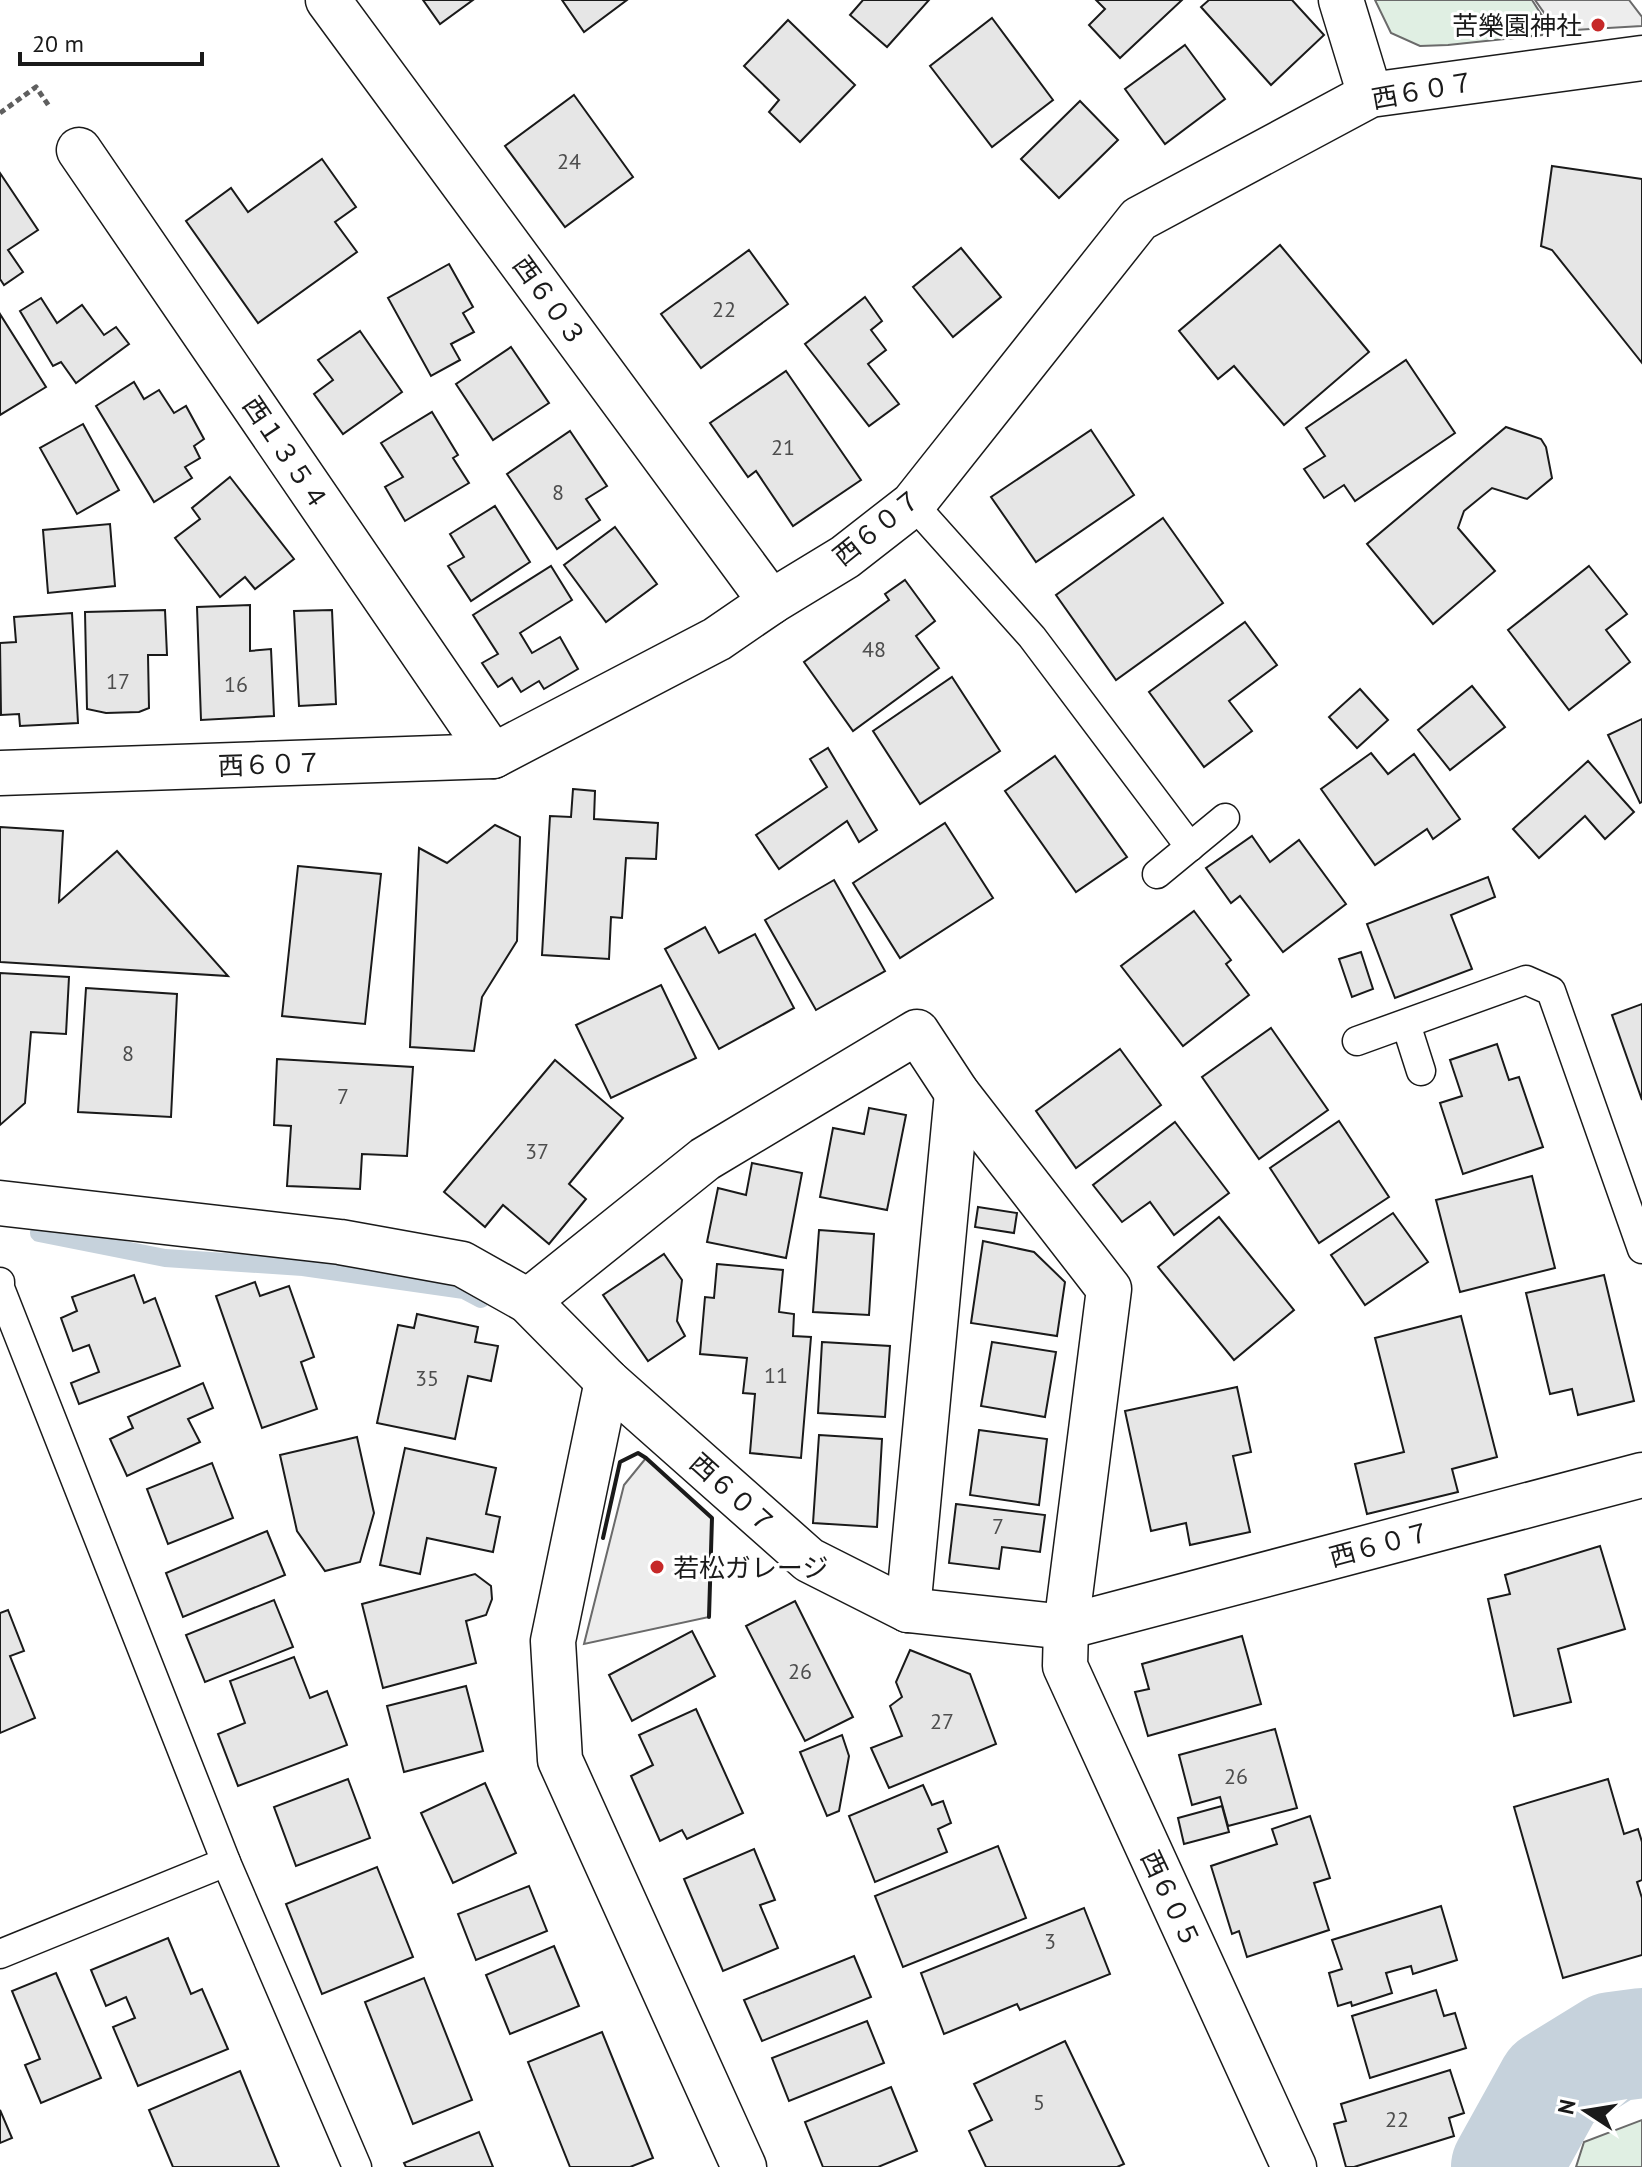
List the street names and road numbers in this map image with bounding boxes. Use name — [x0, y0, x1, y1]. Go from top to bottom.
street label: 西６０７ — [1369, 65, 1477, 115]
street label: 西６０３ — [506, 249, 594, 353]
street label: 西１３５４ — [236, 390, 336, 516]
street label: 西６０７ — [826, 481, 928, 573]
street label: 西６０７ — [217, 746, 323, 782]
street label: 西６０７ — [683, 1446, 783, 1540]
street label: 西６０７ — [1325, 1515, 1435, 1573]
street label: 西６０５ — [1134, 1845, 1208, 1953]

